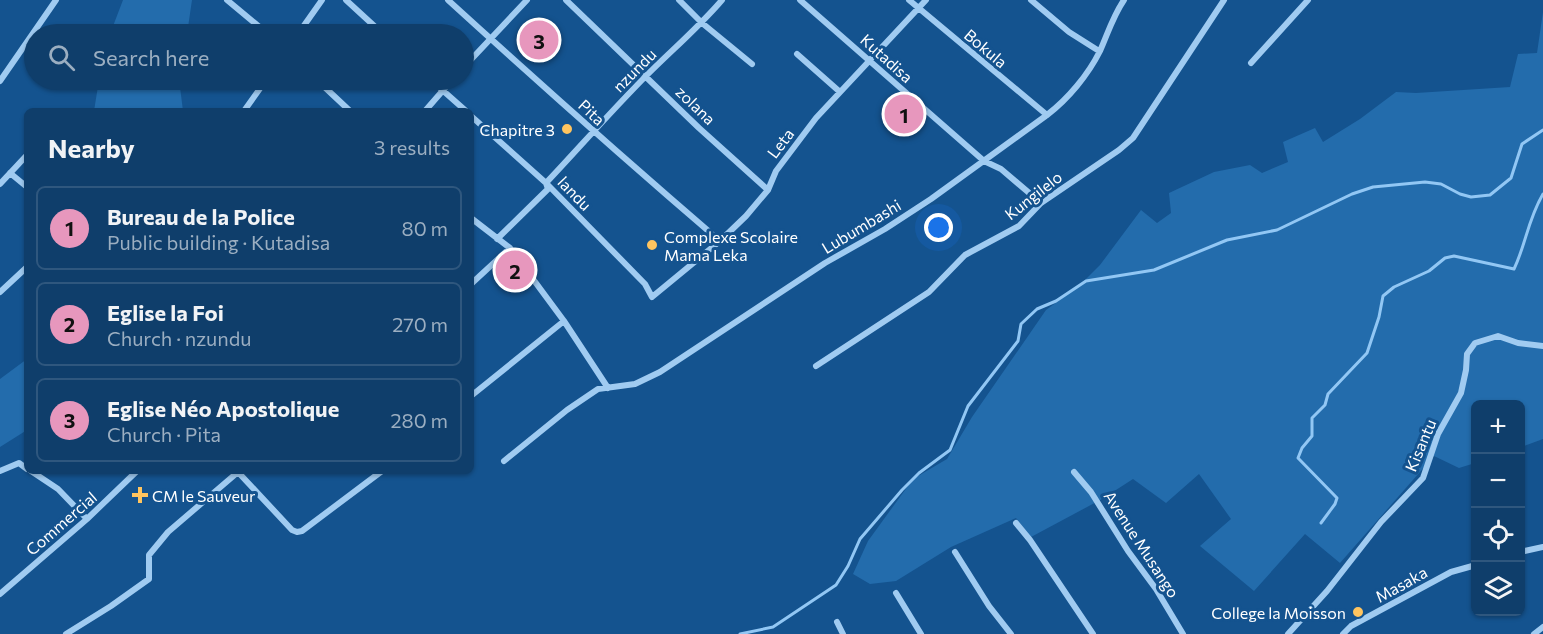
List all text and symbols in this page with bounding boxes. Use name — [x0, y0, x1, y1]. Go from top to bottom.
pin: 3 — [520, 18, 558, 63]
search box — [24, 24, 474, 90]
street label: Bokula — [961, 25, 1011, 71]
street label: Kutadisa — [857, 30, 917, 86]
icon: search — [45, 41, 78, 74]
text: Search here — [93, 44, 209, 71]
street label: nzundu — [608, 44, 660, 96]
street label: zolana — [672, 82, 720, 128]
pin: 1 — [884, 92, 924, 136]
street label: Pita — [575, 95, 609, 129]
place label: Chapitre 3 — [480, 120, 555, 139]
marker: Chapitre 3 — [560, 122, 574, 136]
street label: Leta — [763, 124, 797, 162]
text: Nearby — [48, 132, 135, 163]
text: 3 results — [374, 135, 450, 159]
street label: Kungilelo — [1001, 167, 1065, 223]
street label: landu — [554, 172, 596, 214]
street label: Lubumbashi — [818, 195, 904, 257]
text: Bureau de la Police — [107, 203, 295, 230]
your location — [924, 213, 953, 242]
text: 1 — [65, 216, 74, 240]
text: 80 m — [402, 216, 448, 240]
place label: Complexe Scolaire Mama Leka — [664, 227, 798, 264]
text: Public building · Kutadisa — [107, 230, 330, 254]
marker: Complexe Scolaire Mama Leka — [645, 238, 659, 252]
pin: 2 — [496, 248, 534, 292]
text: Eglise la Foi — [107, 299, 224, 326]
text: 2 — [64, 312, 75, 336]
text: 270 m — [392, 312, 448, 336]
text: Church · nzundu — [107, 326, 251, 350]
text: Eglise Néo Apostolique — [107, 395, 339, 422]
map controls — [1471, 400, 1525, 616]
button: + — [1471, 400, 1525, 454]
text: 3 — [64, 408, 75, 432]
text: 280 m — [390, 408, 448, 432]
street label: Kisantu — [1400, 416, 1440, 474]
text: Church · Pita — [107, 422, 221, 446]
button: − — [1471, 454, 1525, 508]
place label: CM le Sauveur — [152, 486, 256, 505]
street label: Commercial — [22, 487, 100, 559]
street label: Avenue Musango — [1100, 487, 1184, 601]
marker: CM le Sauveur — [133, 488, 147, 502]
button: locate — [1471, 508, 1525, 562]
street label: Masaka — [1372, 562, 1430, 606]
button: layers — [1471, 562, 1525, 616]
place label: College la Moisson — [1211, 603, 1346, 622]
marker: College la Moisson — [1351, 605, 1365, 619]

